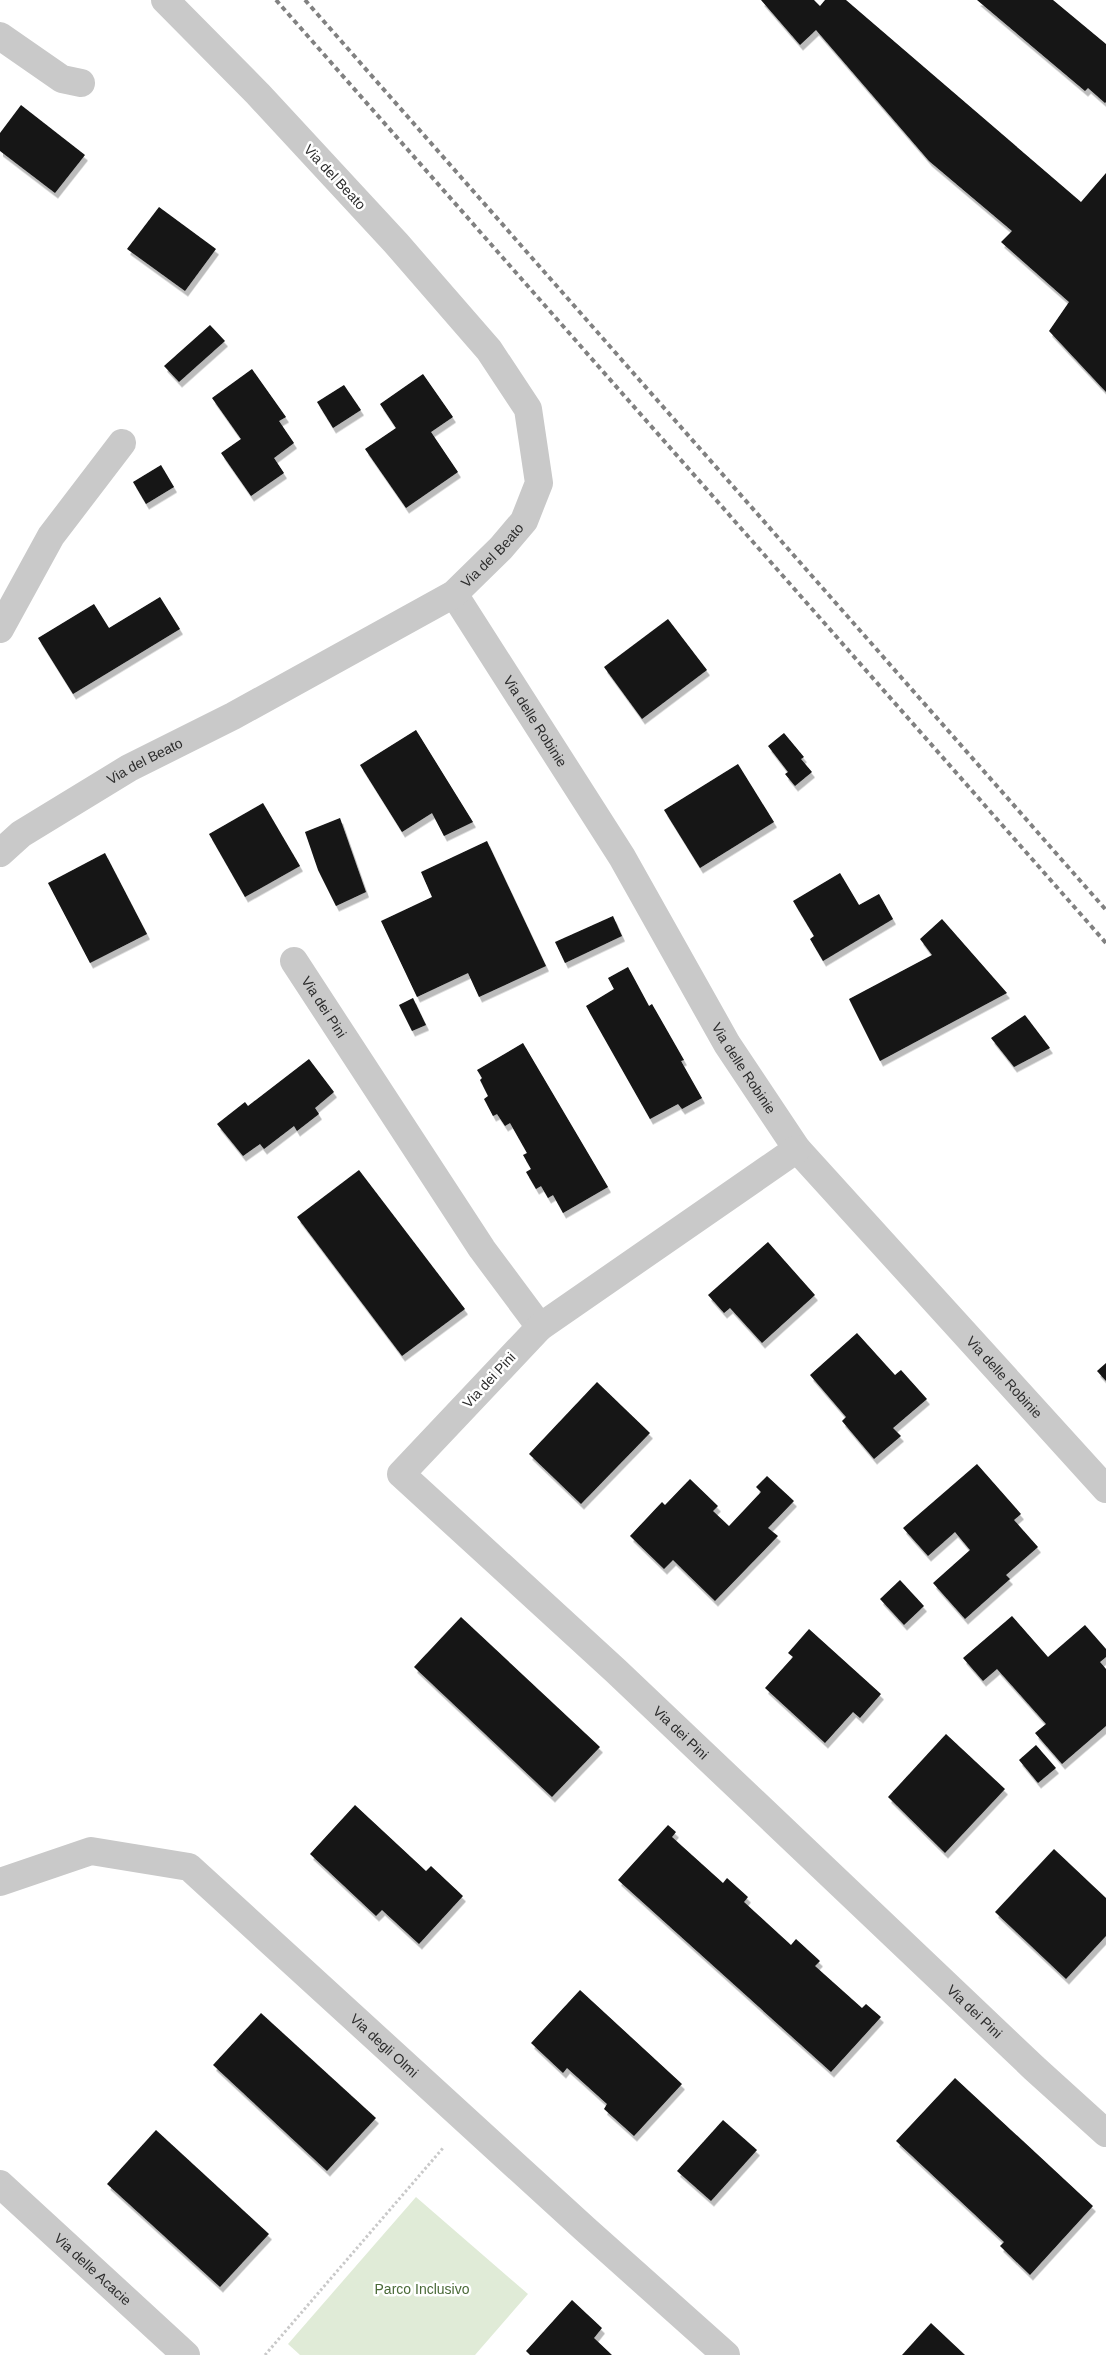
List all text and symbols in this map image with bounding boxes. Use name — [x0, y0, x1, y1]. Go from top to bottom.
street label: Via del Beato — [301, 141, 369, 213]
street label: Via del Beato — [458, 520, 527, 591]
street label: Via delle Robinie — [500, 673, 570, 770]
street label: Via del Beato — [104, 735, 185, 788]
street label: Via dei Pini — [298, 973, 350, 1041]
street label: Via delle Robinie — [709, 1020, 779, 1117]
street label: Via delle Robinie — [963, 1333, 1046, 1422]
street label: Via dei Pini — [459, 1349, 519, 1411]
street label: Via dei Pini — [650, 1703, 712, 1762]
street label: Via dei Pini — [944, 1982, 1005, 2041]
street label: Via degli Olmi — [347, 2011, 421, 2081]
street label: Via delle Acacie — [51, 2230, 135, 2309]
park label: Parco Inclusivo — [375, 2281, 470, 2297]

